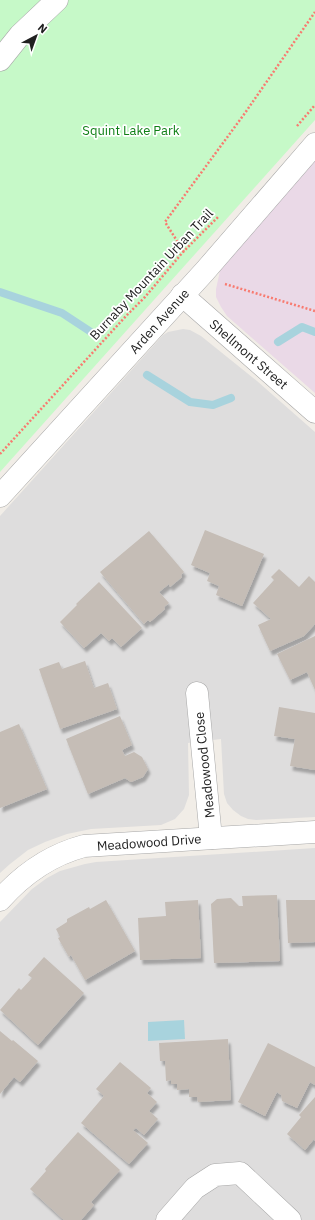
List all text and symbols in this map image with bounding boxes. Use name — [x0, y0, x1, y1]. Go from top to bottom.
north arrow — [16, 16, 56, 56]
text: N — [35, 21, 50, 36]
park label: Squint Lake Park — [82, 122, 180, 139]
street label: Burnaby Mountain Urban Trail — [86, 205, 217, 344]
street label: Arden Avenue — [126, 285, 193, 357]
street label: Shellmont Street — [206, 316, 291, 393]
street label: Meadowood Close — [190, 711, 219, 819]
street label: Meadowood Drive — [96, 830, 202, 855]

